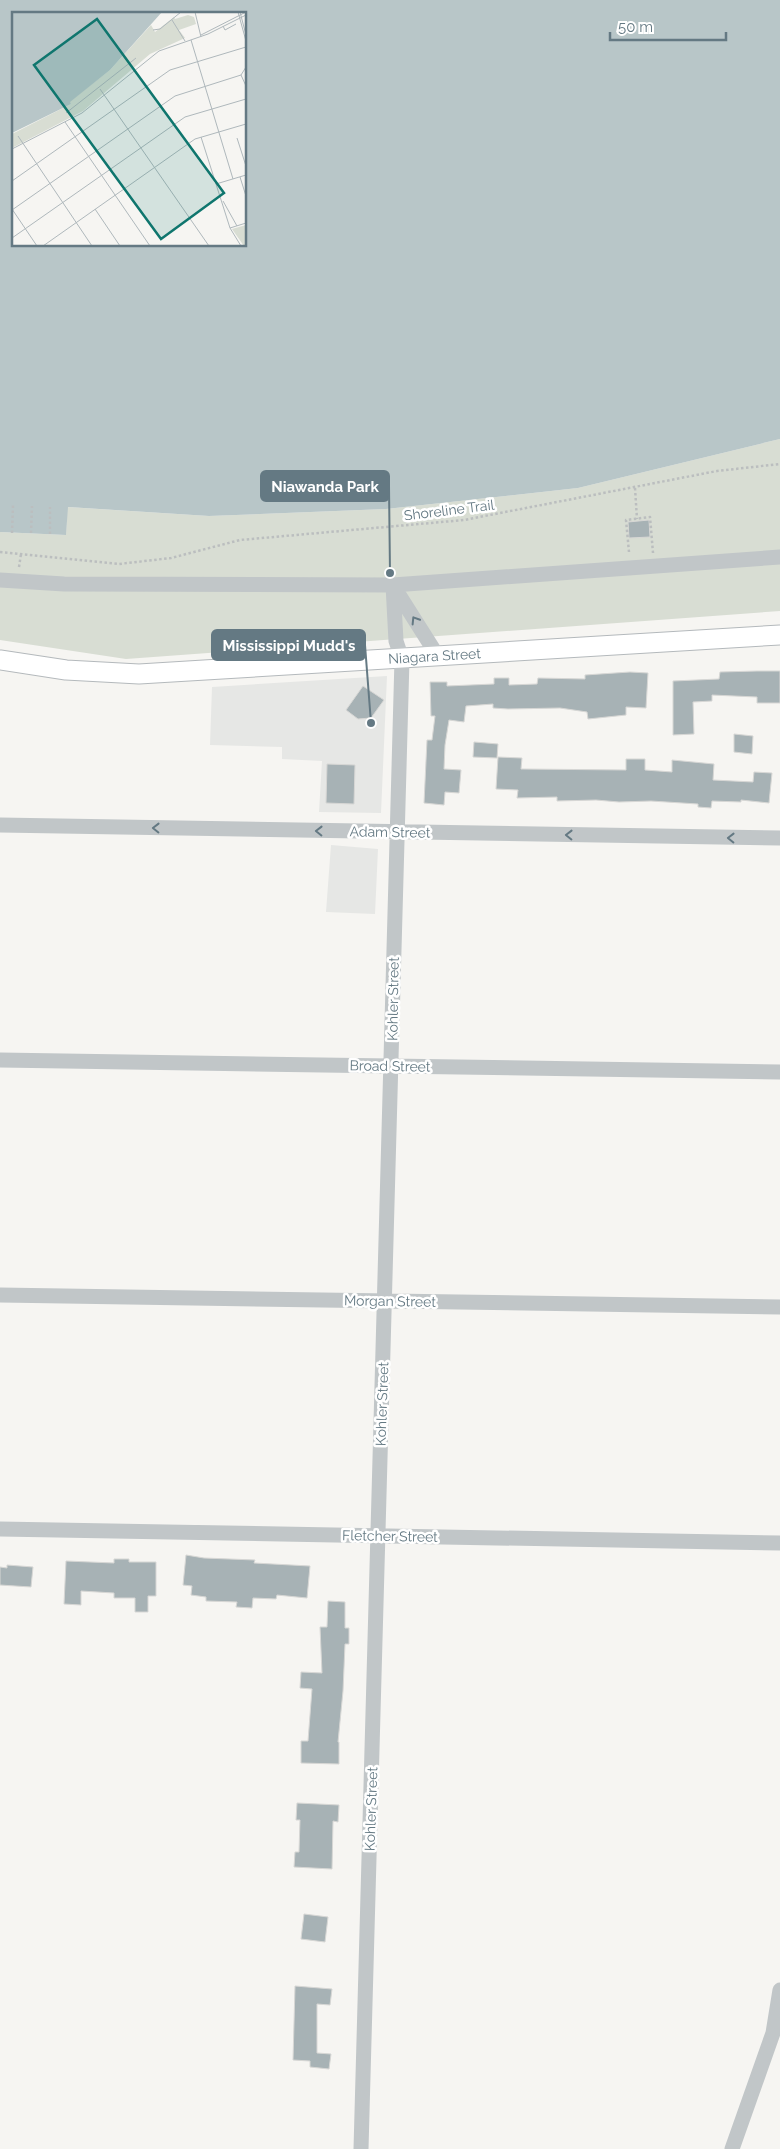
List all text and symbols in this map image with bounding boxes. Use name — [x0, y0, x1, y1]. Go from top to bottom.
scale bar — [610, 10, 726, 42]
inset map — [12, 12, 246, 246]
text: 50 m — [618, 18, 653, 36]
callout: Niawanda Park — [261, 471, 389, 501]
text: Niawanda Park — [271, 478, 379, 496]
street label: Shoreline Trail — [403, 496, 495, 523]
one-way arrow — [412, 617, 421, 626]
callout: Mississippi Mudd's — [212, 630, 365, 660]
text: Mississippi Mudd's — [223, 637, 355, 655]
street label: Niagara Street — [388, 645, 482, 667]
one-way arrow — [152, 822, 160, 833]
street label: Adam Street — [349, 823, 431, 841]
one-way arrow — [315, 825, 323, 836]
one-way arrow — [565, 830, 572, 840]
one-way arrow — [727, 833, 735, 843]
street label: Kohler Street — [384, 957, 402, 1041]
street label: Broad Street — [349, 1057, 431, 1075]
street label: Morgan Street — [344, 1292, 436, 1310]
street label: Kohler Street — [373, 1361, 391, 1446]
street label: Fletcher Street — [342, 1527, 438, 1545]
street label: Kohler Street — [362, 1766, 380, 1851]

